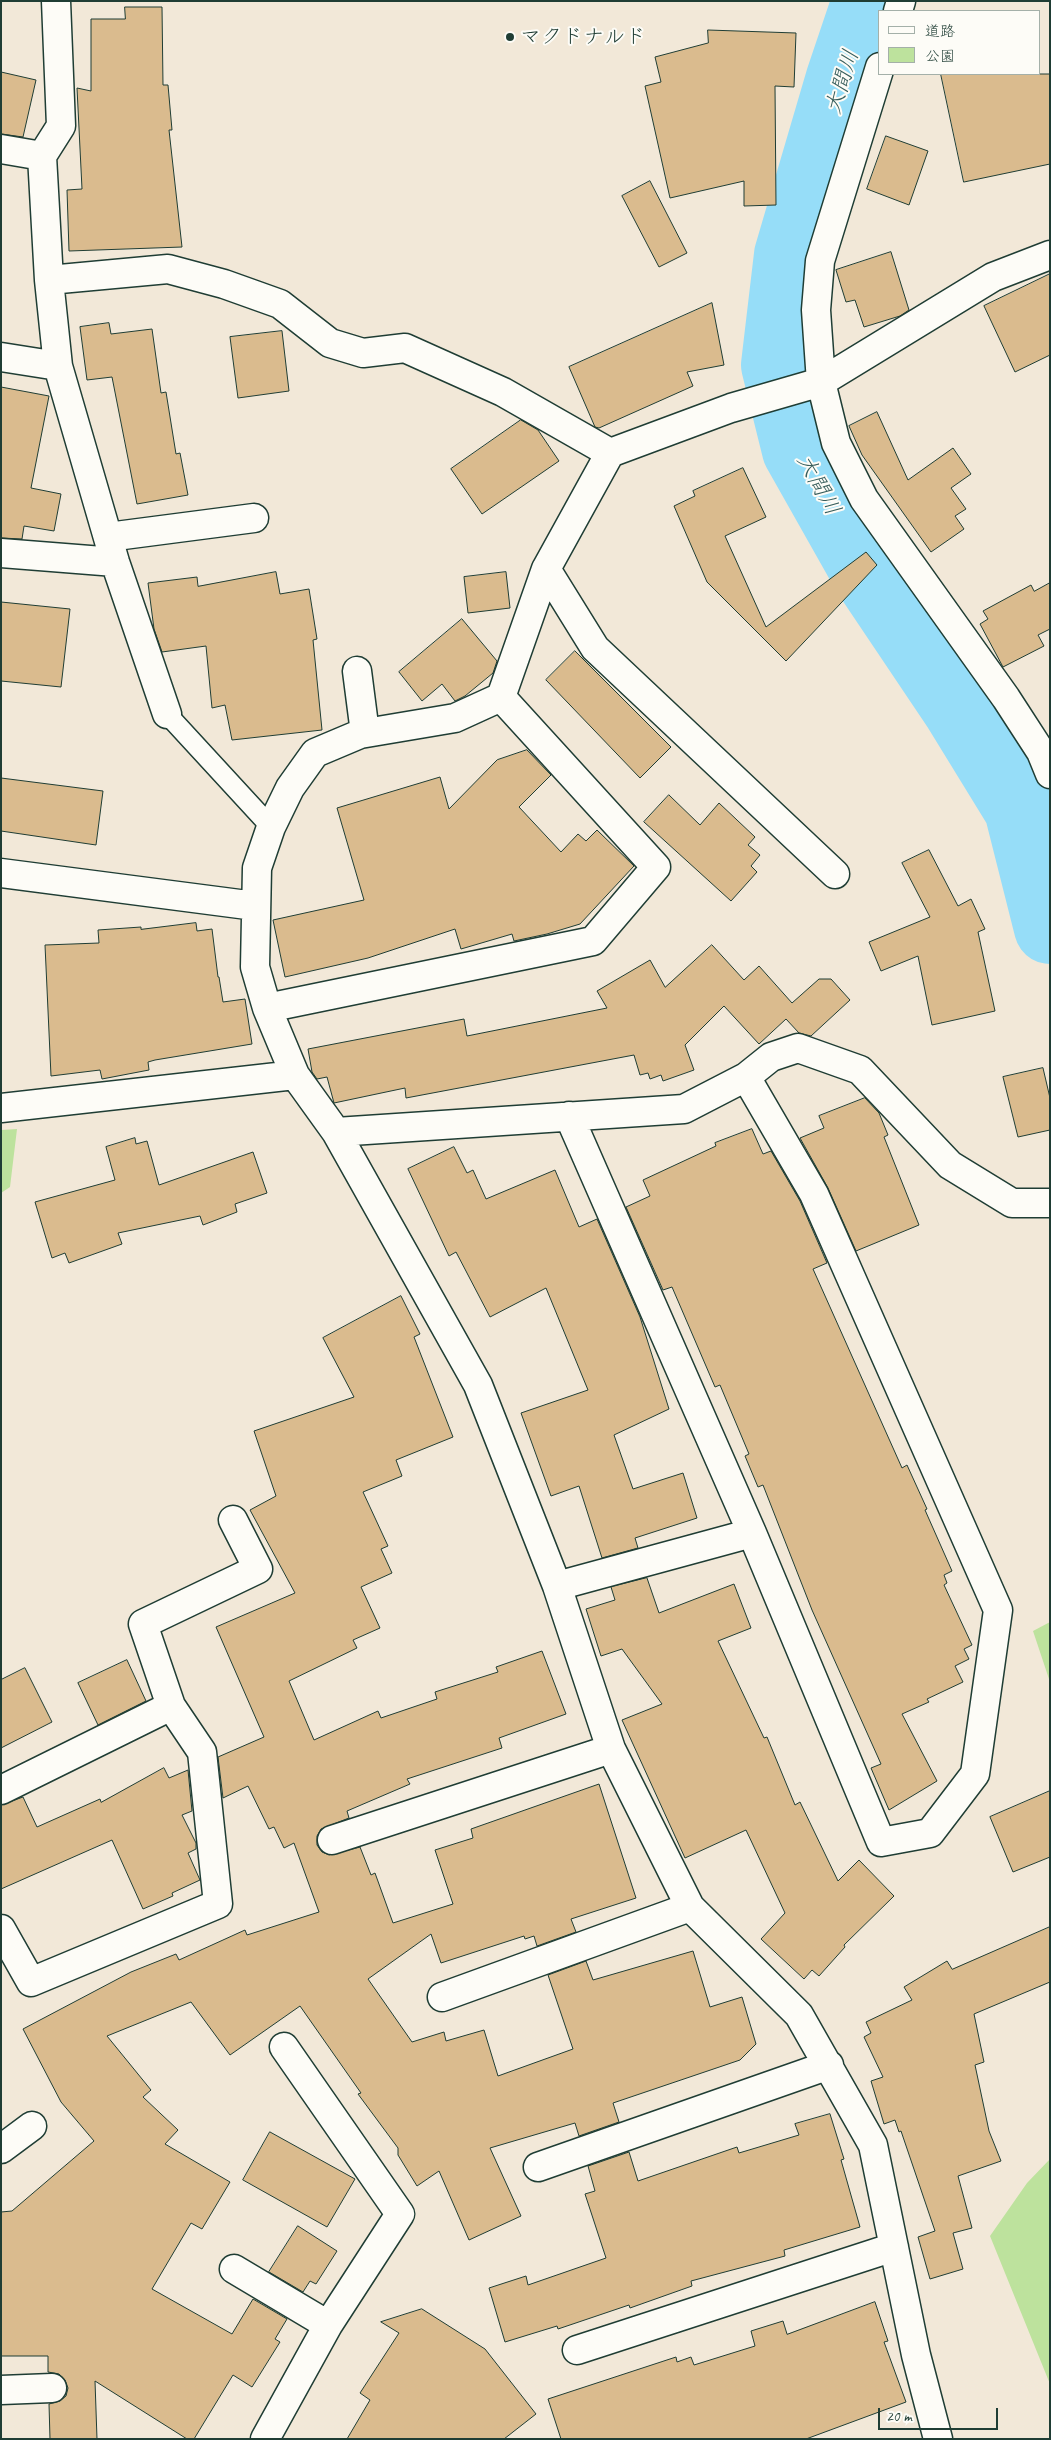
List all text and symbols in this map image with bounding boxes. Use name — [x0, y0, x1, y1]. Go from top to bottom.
legend — [878, 10, 1041, 75]
text: 道路 — [925, 22, 955, 41]
place label: マクドナルド — [520, 24, 646, 50]
marker: マクドナルド — [504, 31, 516, 43]
water label: 大間川 — [821, 47, 865, 117]
text: 公園 — [925, 47, 955, 66]
water label: 大間川 — [790, 450, 846, 520]
scale bar — [881, 2398, 1001, 2430]
text: 20 m — [886, 2407, 912, 2426]

